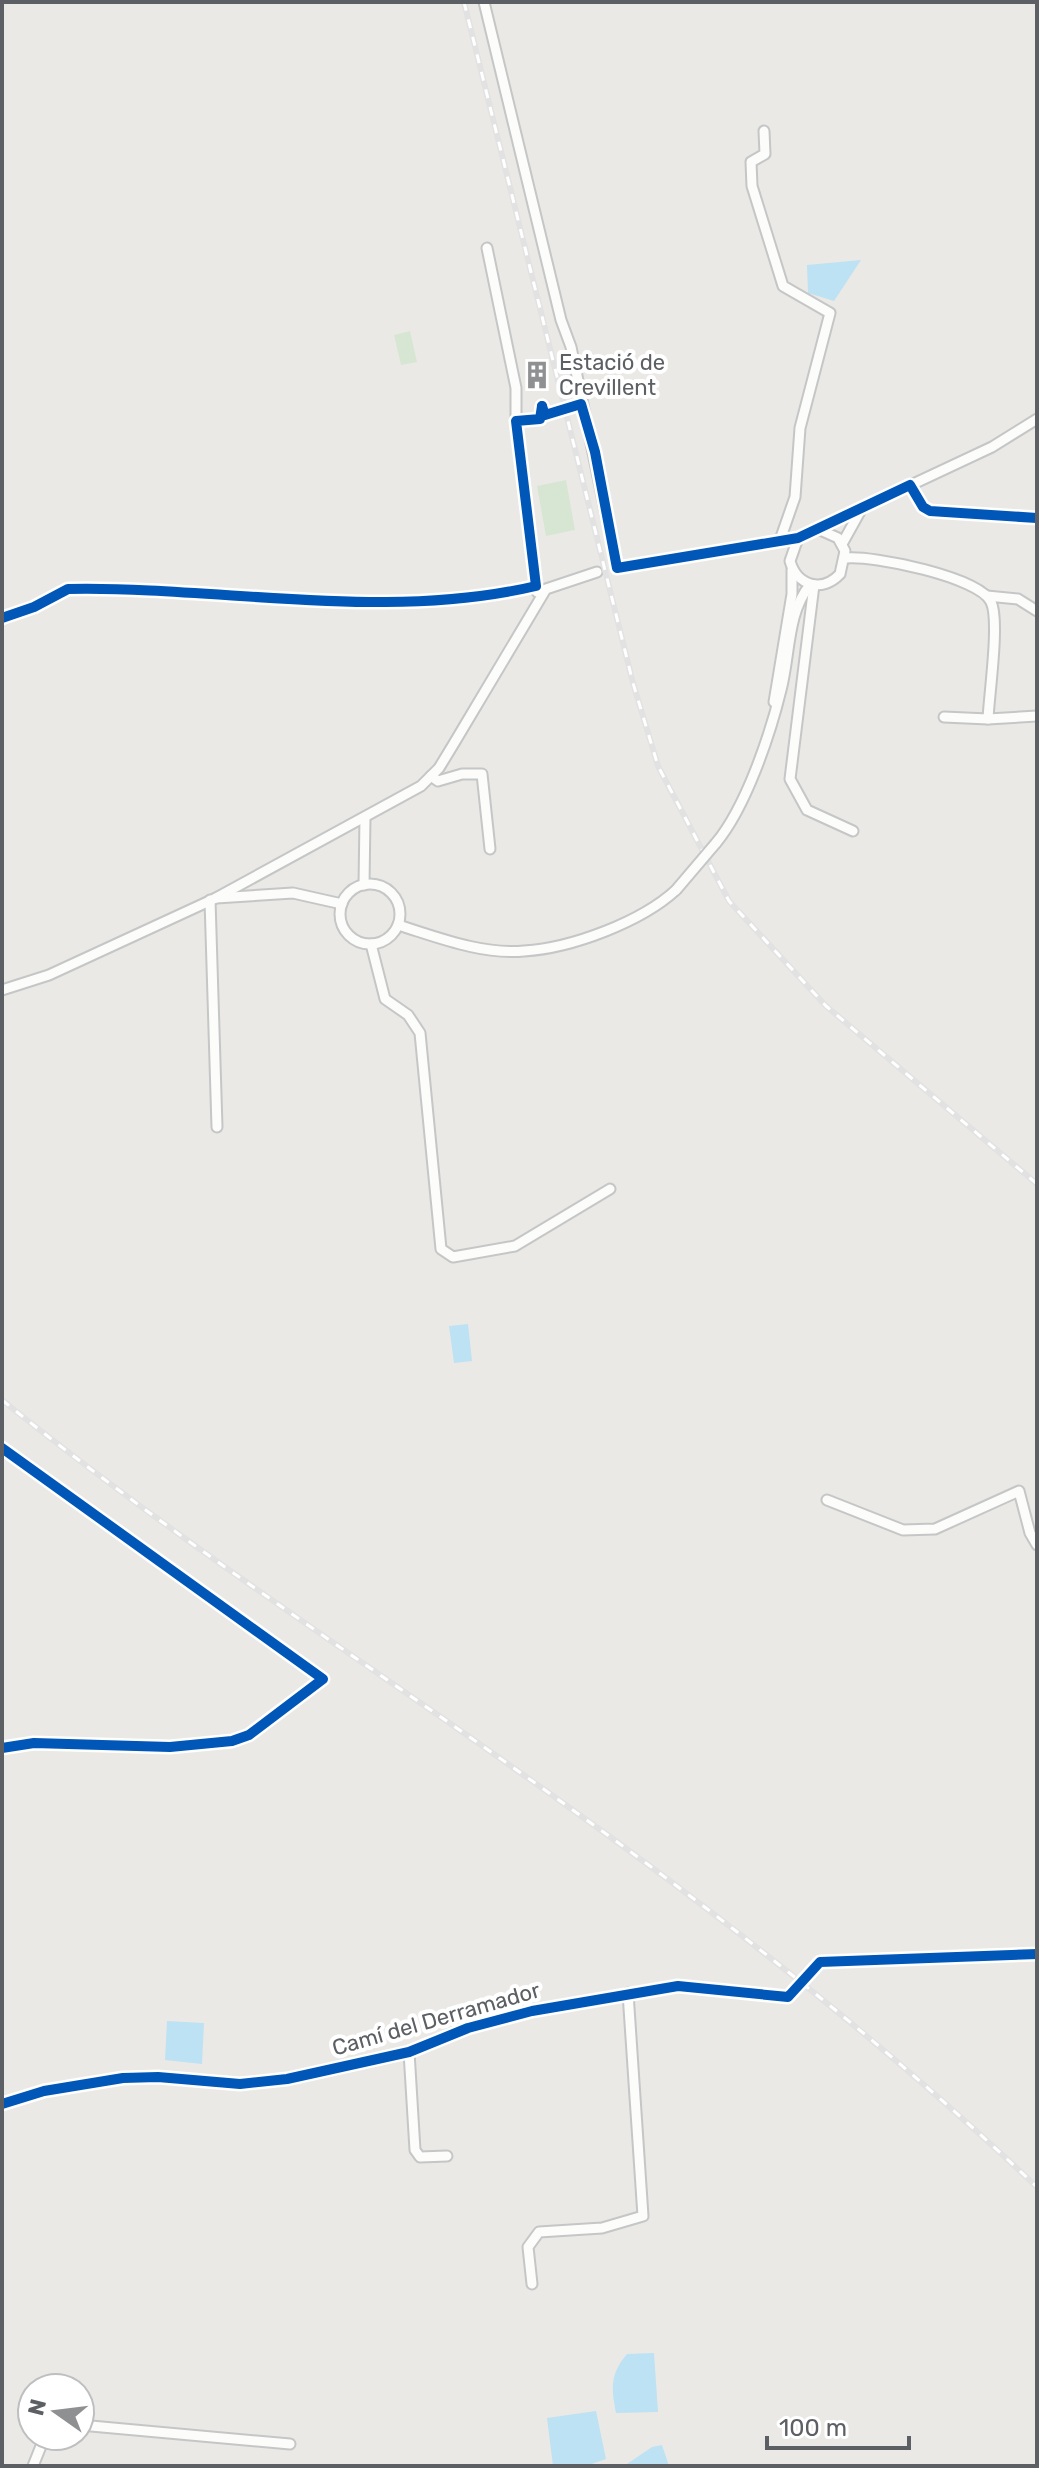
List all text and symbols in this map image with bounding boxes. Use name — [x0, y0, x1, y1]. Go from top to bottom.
place label: Estació de Crevillent — [559, 349, 665, 401]
building icon: Estació de Crevillent — [522, 360, 552, 390]
street label: Camí del Derramador — [329, 1976, 544, 2062]
north arrow — [16, 2372, 96, 2452]
text: N — [22, 2396, 52, 2418]
scale bar — [767, 2400, 909, 2450]
text: 100 m — [779, 2414, 847, 2442]

